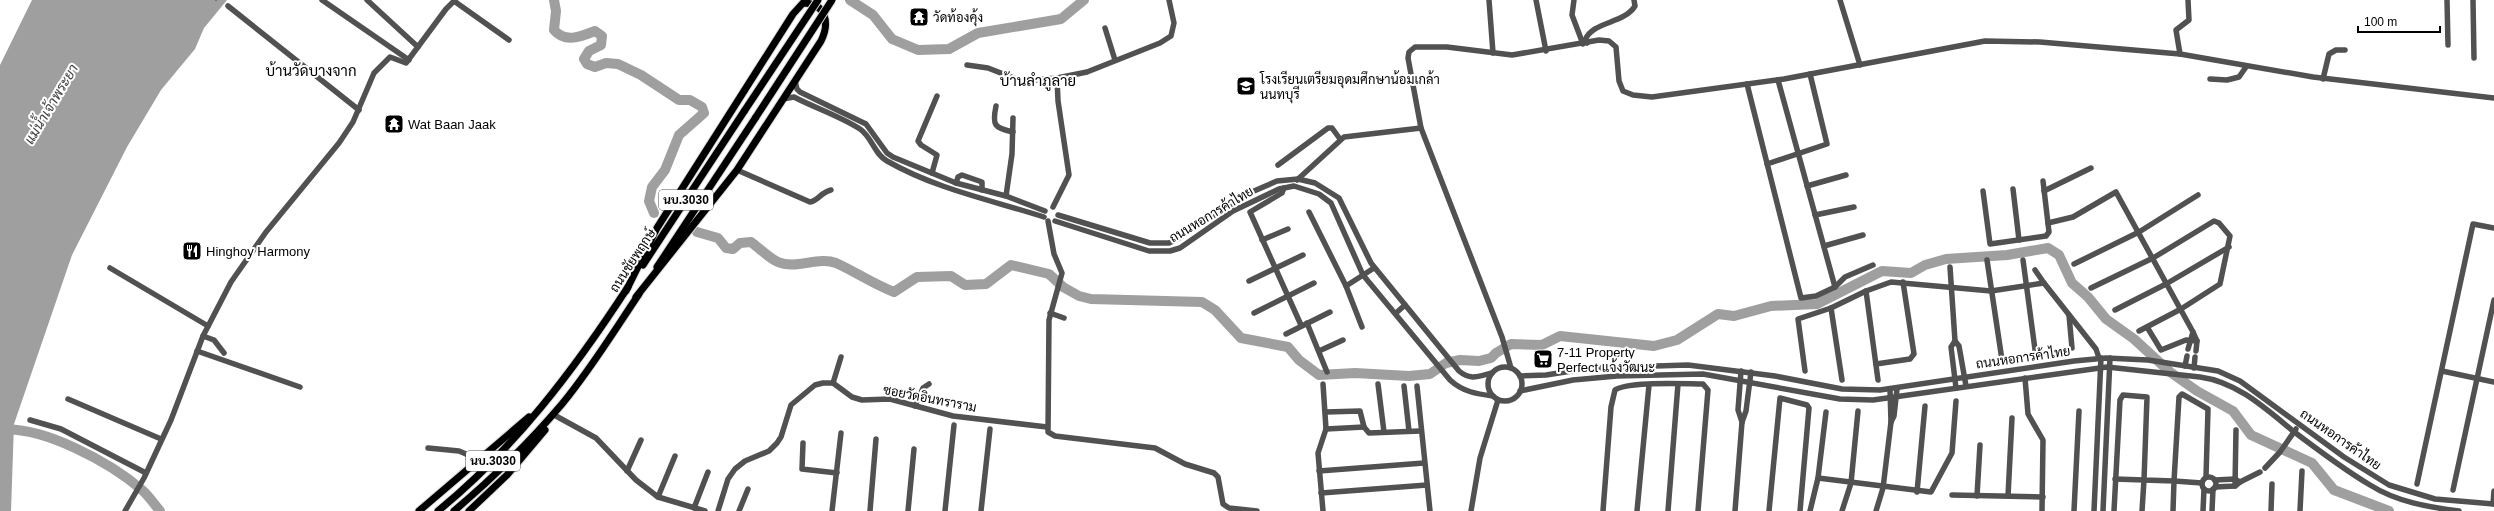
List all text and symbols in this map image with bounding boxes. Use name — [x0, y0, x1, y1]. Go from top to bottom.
temple icon: วัดท้องคุ้ง — [908, 6, 930, 28]
place label: วัดท้องคุ้ง — [933, 8, 983, 27]
scale bar — [2358, 8, 2440, 34]
text: 100 m — [2364, 15, 2397, 29]
water label: แม่น้ำเจ้าพระยา — [17, 59, 81, 147]
district label: บ้านวัดบางจาก — [265, 61, 357, 79]
place label: โรงเรียนเตรียมอุดมศึกษาน้อมเกล้า นนทบุรี — [1259, 70, 1440, 104]
district label: บ้านลำภูลาย — [1000, 71, 1076, 91]
school or university icon: โรงเรียนเตรียมอุดมศึกษาน้อมเกล้า นนทบุรี — [1235, 75, 1257, 97]
temple icon: Wat Baan Jaak — [383, 113, 405, 135]
place label: Wat Baan Jaak — [408, 117, 496, 132]
street label: ถนนหอการค้าไทย — [1166, 182, 1256, 245]
road number: นบ.3030 — [659, 190, 713, 210]
street label: ถนนชัยพฤกษ์ — [605, 224, 659, 295]
restaurant icon: Hinghoy Harmony — [181, 240, 203, 262]
place label: Hinghoy Harmony — [206, 244, 311, 259]
street label: ถนนหอการค้าไทย — [1975, 341, 2071, 372]
place label: 7-11 Property Perfect แจ้งวัฒนะ — [1557, 345, 1655, 375]
supermarket icon: 7-11 Property Perfect แจ้งวัฒนะ — [1532, 348, 1554, 370]
street label: ซอยวัดอินทราราม — [882, 381, 978, 415]
street label: ถนนหอการค้าไทย — [2297, 404, 2385, 473]
road number: นบ.3030 — [466, 451, 520, 471]

